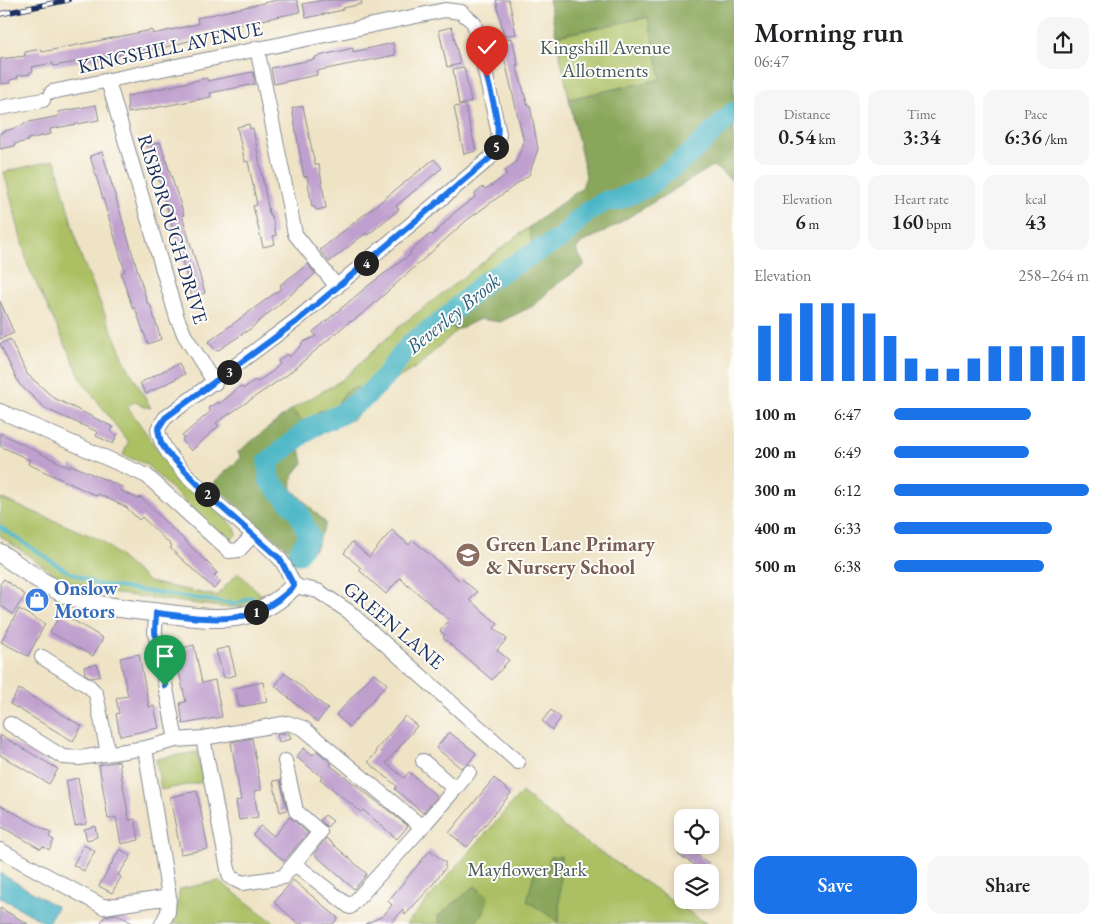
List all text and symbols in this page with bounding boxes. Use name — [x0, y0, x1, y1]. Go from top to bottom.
text: Morning run — [754, 14, 904, 50]
street label: KINGSHILL AVENUE — [75, 15, 265, 79]
button: share — [1037, 17, 1089, 69]
pin — [466, 26, 508, 77]
icon: check — [473, 33, 501, 61]
park label: Kingshill Avenue Allotments — [540, 34, 670, 83]
text: 06:47 — [754, 51, 789, 72]
text: Distance — [784, 105, 831, 123]
text: Time — [907, 105, 936, 123]
text: Pace — [1024, 105, 1048, 123]
text: 0.54 — [778, 123, 816, 150]
text: 3:34 — [902, 123, 941, 150]
text: 6:36 — [1004, 123, 1042, 150]
text: km — [816, 130, 836, 148]
text: /km — [1042, 130, 1068, 148]
street label: RISBOROUGH DRIVE — [132, 131, 214, 327]
pin: 5 — [484, 134, 508, 160]
text: 5 — [493, 138, 500, 156]
text: Elevation — [782, 190, 832, 208]
text: Heart rate — [894, 190, 949, 208]
text: kcal — [1025, 190, 1046, 208]
text: 6 — [795, 208, 806, 235]
text: 160 — [891, 208, 924, 235]
text: 43 — [1025, 208, 1047, 235]
text: m — [806, 215, 819, 233]
text: bpm — [924, 215, 952, 233]
pin: 4 — [354, 250, 378, 276]
text: 4 — [363, 254, 370, 272]
text: Elevation — [754, 265, 812, 286]
text: 258–264 m — [1018, 265, 1089, 286]
water label: Beverley Brook — [399, 266, 506, 360]
pin: 3 — [216, 360, 242, 384]
text: 3 — [226, 363, 233, 381]
text: 100 m — [754, 404, 796, 425]
text: 6:47 — [834, 404, 861, 425]
text: 200 m — [754, 442, 796, 463]
text: 6:49 — [834, 442, 861, 463]
text: 300 m — [754, 480, 796, 501]
text: 6:12 — [834, 480, 861, 501]
pin: 2 — [194, 482, 220, 506]
text: 2 — [204, 485, 211, 503]
text: 400 m — [754, 518, 796, 539]
text: 6:33 — [834, 518, 861, 539]
place label: Green Lane Primary & Nursery School — [486, 531, 655, 580]
school or university icon: Green Lane Primary & Nursery School — [455, 542, 481, 568]
text: 500 m — [754, 556, 796, 577]
text: 6:38 — [834, 556, 861, 577]
place label: Onslow Motors — [54, 575, 118, 624]
street label: GREEN LANE — [338, 575, 450, 675]
shop icon: Onslow Motors — [24, 587, 50, 613]
pin: 1 — [244, 600, 268, 624]
text: 1 — [253, 603, 260, 621]
pin — [144, 635, 186, 686]
icon: arrive — [151, 642, 179, 670]
map controls — [674, 809, 719, 909]
button: locate — [674, 809, 719, 854]
park label: Mayflower Park — [467, 856, 587, 882]
button: Save — [754, 856, 917, 914]
button: Share — [927, 856, 1089, 914]
button: layers — [674, 864, 719, 909]

